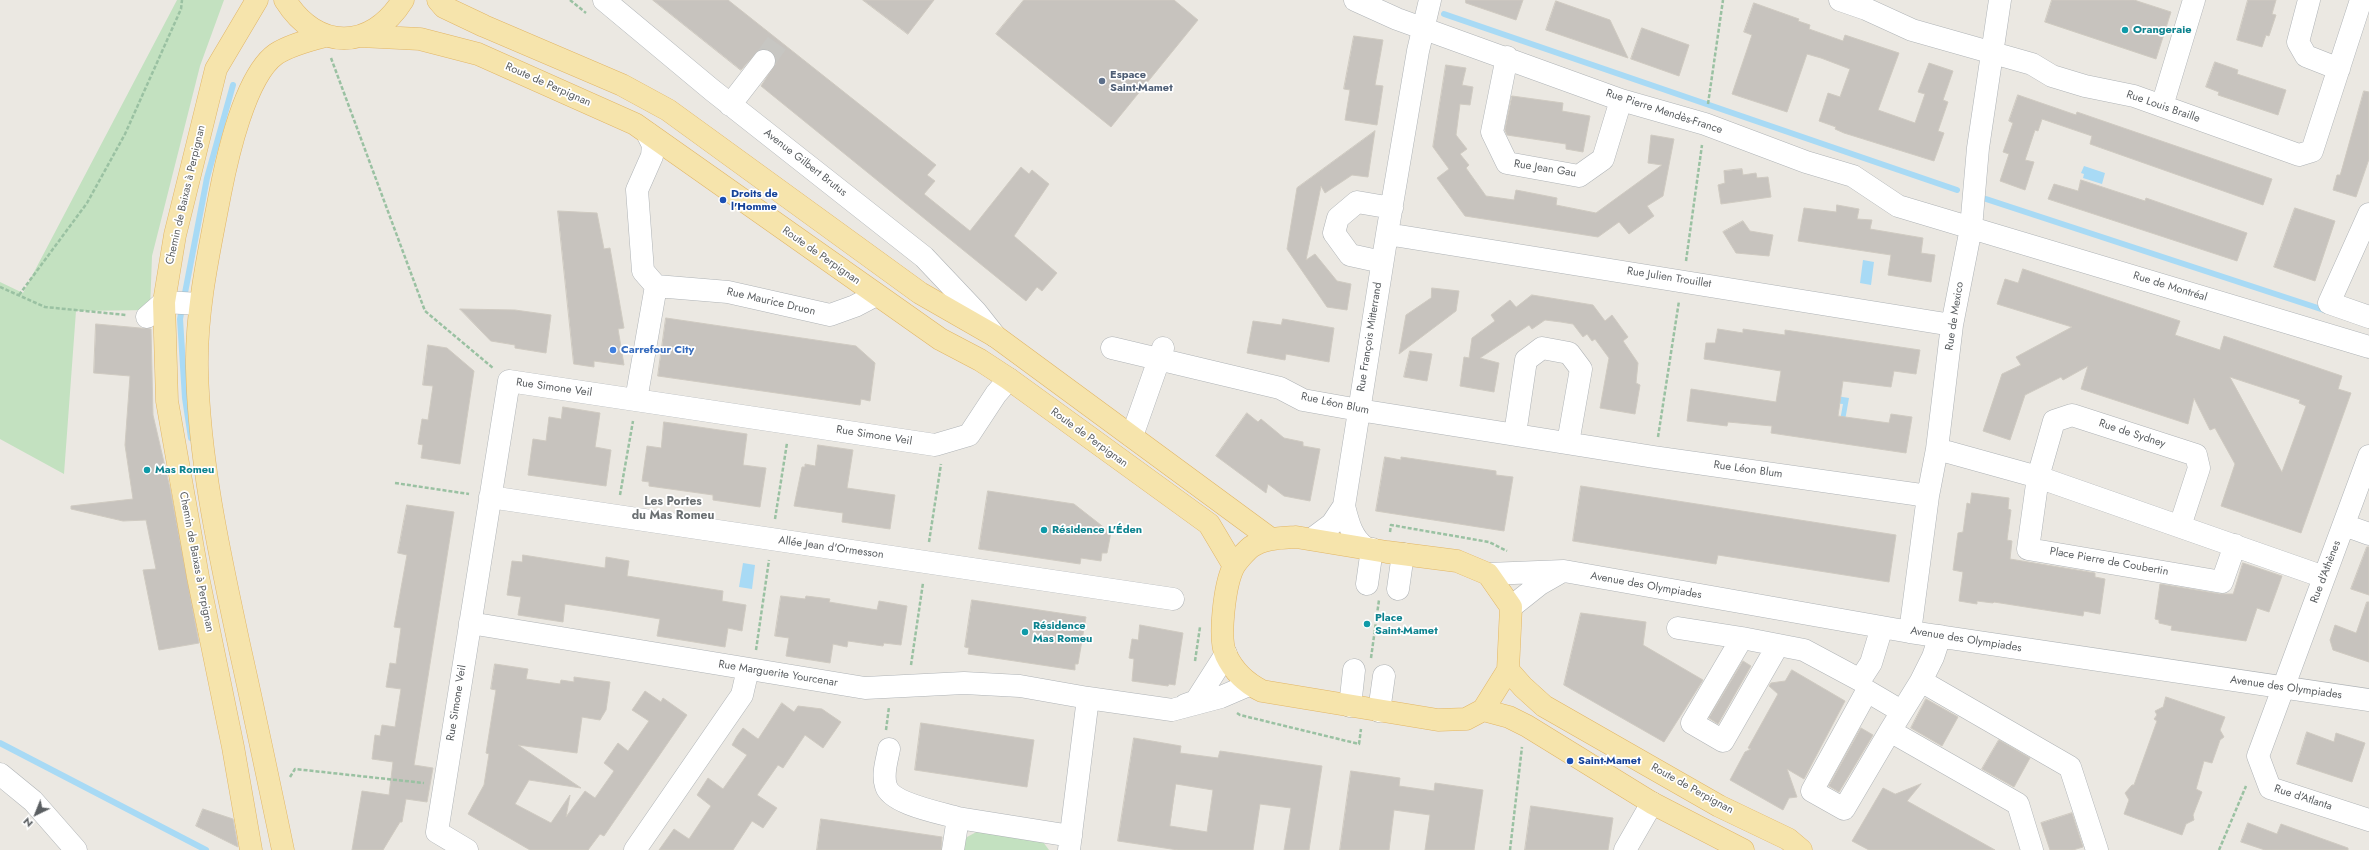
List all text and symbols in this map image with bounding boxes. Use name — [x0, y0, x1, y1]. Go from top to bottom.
place label: Orangeraie — [2133, 23, 2192, 37]
marker: Orangeraie — [2120, 25, 2130, 35]
street label: Route de Perpignan — [503, 60, 593, 110]
place label: Espace Saint-Mamet — [1110, 68, 1173, 94]
marker: Espace Saint-Mamet — [1097, 76, 1107, 86]
street label: Rue Pierre Mendès-France — [1604, 87, 1724, 137]
street label: Rue Louis Braille — [2124, 88, 2202, 126]
street label: Chemin de Baixas à Perpignan — [164, 124, 208, 266]
street label: Avenue Gilbert Brutus — [761, 127, 849, 199]
street label: Rue Jean Gau — [1513, 158, 1577, 180]
place label: Droits de l'Homme — [731, 187, 778, 213]
marker: Droits de l'Homme — [718, 195, 728, 205]
street label: Route de Perpignan — [779, 224, 863, 288]
street label: Rue Julien Trouillet — [1626, 265, 1712, 291]
street label: Rue de Montréal — [2131, 269, 2209, 305]
street label: Rue François Mitterrand — [1355, 281, 1385, 393]
street label: Rue de Mexico — [1943, 281, 1967, 351]
street label: Rue Maurice Druon — [725, 285, 817, 319]
place label: Carrefour City — [621, 343, 694, 357]
marker: Carrefour City — [608, 345, 618, 355]
street label: Rue Simone Veil — [515, 376, 593, 400]
street label: Rue Léon Blum — [1300, 390, 1370, 418]
street label: Route de Perpignan — [1048, 406, 1130, 470]
street label: Rue de Sydney — [2097, 417, 2167, 451]
street label: Rue Simone Veil — [835, 423, 913, 449]
street label: Rue Léon Blum — [1713, 459, 1783, 481]
place label: Mas Romeu — [155, 463, 214, 477]
marker: Mas Romeu — [142, 465, 152, 475]
street label: Chemin de Baixas à Perpignan — [176, 491, 216, 633]
district label: Les Portes du Mas Romeu — [632, 495, 714, 523]
place label: Résidence L'Éden — [1052, 523, 1142, 537]
marker: Résidence L'Éden — [1039, 525, 1049, 535]
street label: Allée Jean d'Ormesson — [778, 534, 884, 562]
street label: Rue d'Athènes — [2308, 539, 2344, 605]
street label: Place Pierre de Coubertin — [2049, 545, 2169, 579]
street label: Avenue des Olympiades — [1589, 570, 1703, 602]
place label: Place Saint-Mamet — [1375, 611, 1438, 637]
place label: Résidence Mas Romeu — [1033, 619, 1092, 645]
marker: Place Saint-Mamet — [1362, 619, 1372, 629]
street label: Avenue des Olympiades — [1909, 625, 2023, 655]
marker: Résidence Mas Romeu — [1020, 627, 1030, 637]
street label: Rue Marguerite Yourcenar — [717, 658, 839, 690]
street label: Rue Simone Veil — [444, 664, 470, 742]
street label: Avenue des Olympiades — [2229, 674, 2343, 702]
place label: Saint-Mamet — [1578, 754, 1641, 768]
marker: Saint-Mamet — [1565, 756, 1575, 766]
street label: Route de Perpignan — [1648, 761, 1736, 817]
street label: Rue d'Atlanta — [2272, 782, 2334, 814]
north arrow — [16, 794, 56, 834]
text: N — [19, 814, 36, 832]

